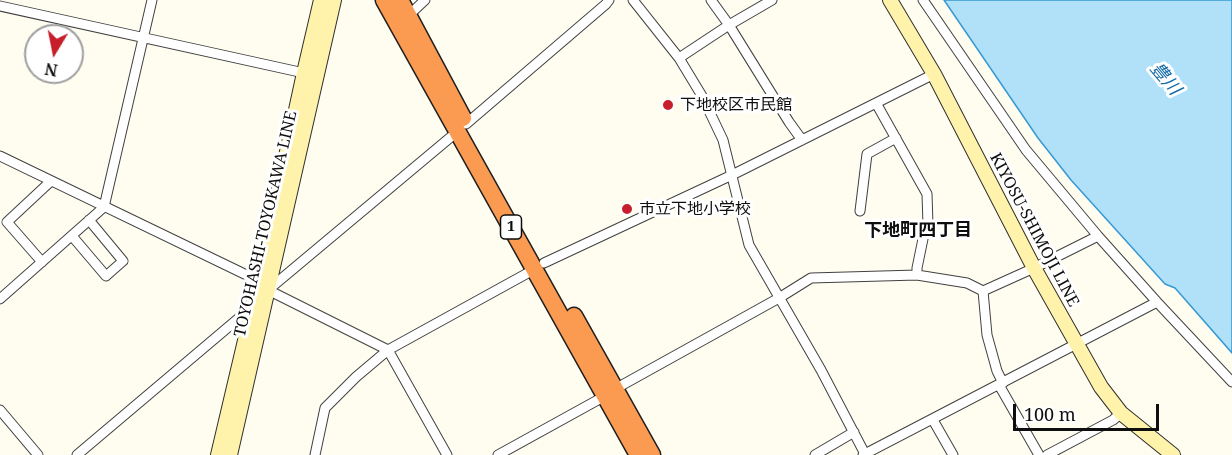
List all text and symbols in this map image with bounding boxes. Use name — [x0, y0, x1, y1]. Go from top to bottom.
north arrow — [24, 24, 84, 84]
text: N — [43, 58, 59, 82]
water label: 豊川 — [1145, 58, 1185, 100]
place label: 下地校区市民館 — [680, 95, 792, 115]
marker: 下地校区市民館 — [661, 98, 675, 112]
street label: TOYOHASHI-TOYOKAWA LINE — [231, 109, 301, 339]
street label: KIYOSU-SHIMOJI LINE — [985, 150, 1083, 310]
place label: 市立下地小学校 — [639, 199, 751, 219]
marker: 市立下地小学校 — [620, 202, 634, 216]
road number: 1 — [500, 215, 522, 239]
district label: 下地町四丁目 — [864, 220, 972, 242]
scale bar — [1016, 392, 1162, 430]
text: 100 m — [1024, 402, 1076, 426]

